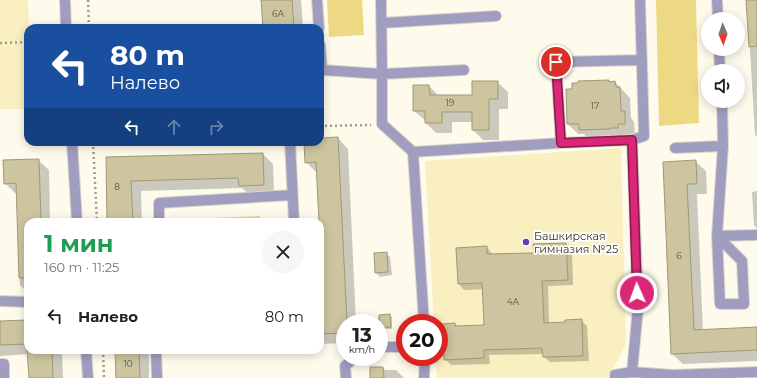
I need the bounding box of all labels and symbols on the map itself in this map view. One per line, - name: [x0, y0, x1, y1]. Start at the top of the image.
- house number: 6А: [272, 8, 284, 19]
- north arrow: [701, 12, 745, 56]
- pin: [539, 45, 573, 79]
- house number: 19: [446, 97, 455, 108]
- house number: 17: [591, 100, 599, 111]
- house number: 8: [114, 181, 120, 192]
- place label: Башкирская гимназия №25: [534, 229, 618, 256]
- marker: Башкирская гимназия №25: [521, 237, 531, 247]
- house number: 6: [676, 250, 682, 261]
- position arrow: [616, 272, 658, 314]
- house number: 4А: [507, 296, 520, 307]
- speed limit sign: 20: [396, 314, 448, 366]
- house number: 10: [123, 358, 133, 369]

